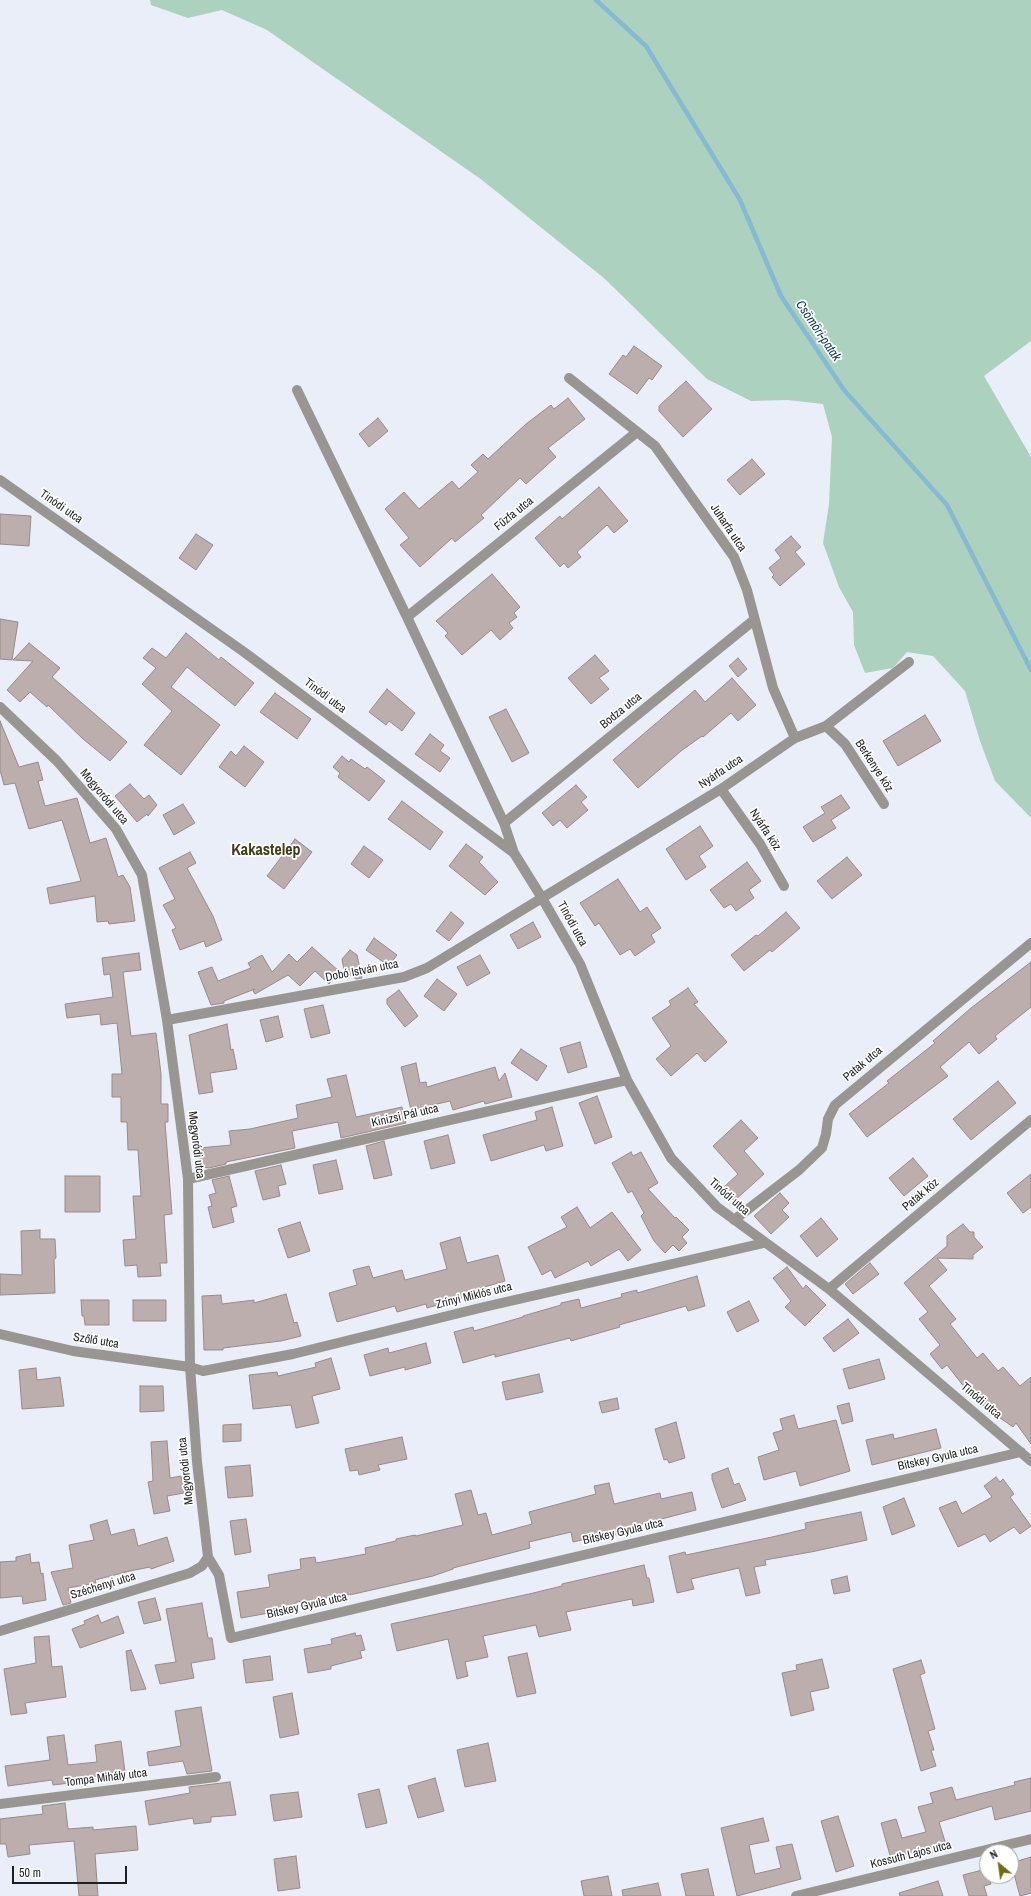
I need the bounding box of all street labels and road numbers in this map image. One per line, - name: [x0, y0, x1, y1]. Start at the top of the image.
- street label: Tinódi utca: [37, 487, 85, 527]
- street label: Fűzfa utca: [492, 494, 536, 534]
- street label: Juharfa utca: [707, 502, 749, 554]
- street label: Tinódi utca: [301, 675, 349, 717]
- street label: Bodza utca: [597, 690, 645, 732]
- street label: Berkenye köz: [852, 737, 896, 795]
- street label: Nyárfa utca: [696, 752, 746, 792]
- street label: Mogyoródi utca: [77, 766, 131, 828]
- street label: Nyárfa köz: [746, 806, 784, 854]
- street label: Tinódi utca: [554, 899, 590, 949]
- street label: Dobó István utca: [324, 957, 400, 985]
- street label: Patak utca: [841, 1044, 885, 1084]
- street label: Kinizsi Pál utca: [370, 1101, 440, 1131]
- street label: Mogyoródi utca: [185, 1110, 207, 1180]
- street label: Tinódi utca: [706, 1175, 752, 1219]
- street label: Patak köz: [900, 1176, 942, 1214]
- street label: Zrínyi Miklós utca: [435, 1280, 513, 1312]
- street label: Szőlő utca: [72, 1330, 120, 1352]
- street label: Tinódi utca: [958, 1380, 1004, 1422]
- street label: Mogyoródi utca: [175, 1437, 197, 1505]
- street label: Bitskey Gyula utca: [896, 1442, 980, 1474]
- street label: Bitskey Gyula utca: [581, 1516, 665, 1548]
- street label: Széchenyi utca: [69, 1569, 137, 1603]
- street label: Bitskey Gyula utca: [265, 1590, 349, 1622]
- street label: Tompa Mihály utca: [64, 1766, 148, 1790]
- street label: Kossuth Lajos utca: [869, 1838, 953, 1872]

